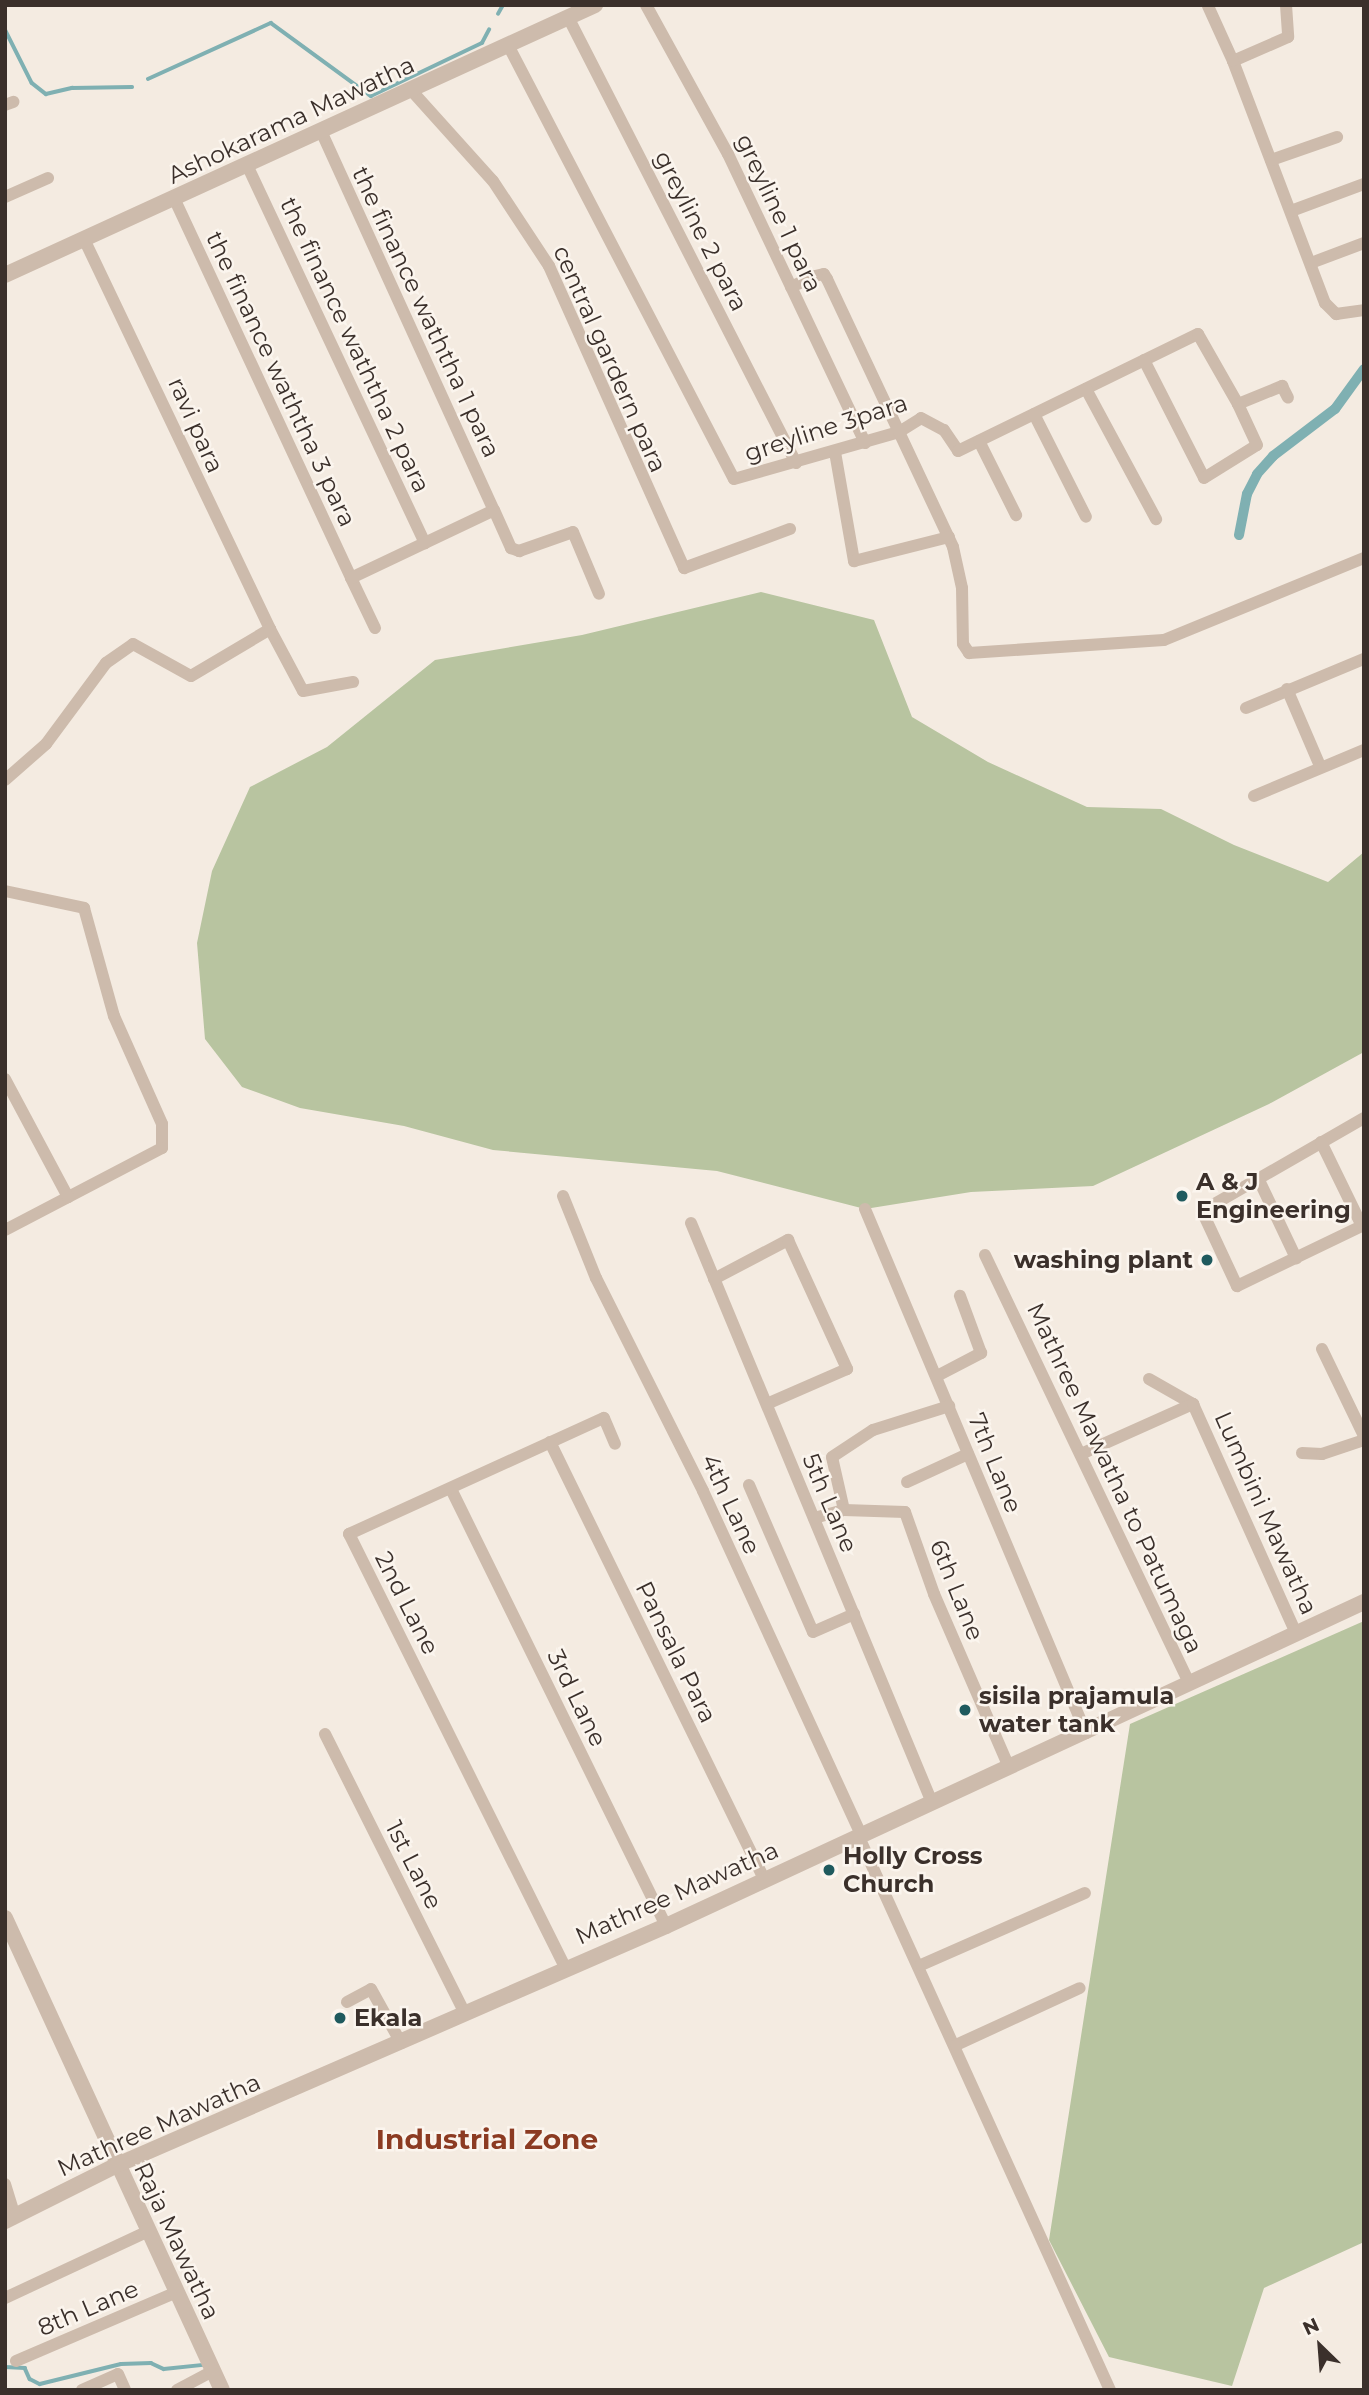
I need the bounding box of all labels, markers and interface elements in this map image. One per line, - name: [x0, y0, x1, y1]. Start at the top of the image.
- street label: Ashokarama Mawatha: [163, 50, 419, 190]
- street label: greyline 1 para: [730, 129, 828, 297]
- street label: greyline 2 para: [648, 146, 754, 316]
- street label: the finance waththa 1 para: [346, 162, 506, 462]
- street label: the finance waththa 2 para: [274, 193, 436, 497]
- street label: the finance waththa 3 para: [200, 227, 362, 531]
- street label: central gardern para: [547, 241, 673, 477]
- street label: ravi para: [162, 373, 230, 477]
- street label: greyline 3para: [741, 388, 911, 468]
- place label: A & J Engineering: [1196, 1168, 1351, 1224]
- marker: A & J Engineering: [1174, 1188, 1190, 1204]
- place label: washing plant: [1014, 1246, 1193, 1274]
- marker: washing plant: [1199, 1252, 1215, 1268]
- street label: Mathree Mawatha to Patumaga: [1021, 1298, 1209, 1658]
- street label: Lumbini Mawatha: [1208, 1407, 1324, 1619]
- street label: 7th Lane: [962, 1409, 1028, 1517]
- street label: 4th Lane: [695, 1449, 767, 1559]
- street label: 5th Lane: [796, 1449, 864, 1557]
- street label: 6th Lane: [924, 1536, 990, 1644]
- street label: 2nd Lane: [369, 1547, 445, 1659]
- street label: Pansala Para: [629, 1577, 723, 1727]
- street label: 3rd Lane: [541, 1645, 613, 1751]
- place label: sisila prajamula water tank: [979, 1682, 1174, 1738]
- marker: sisila prajamula water tank: [957, 1702, 973, 1718]
- street label: 1st Lane: [380, 1816, 448, 1914]
- street label: Mathree Mawatha: [571, 1835, 783, 1951]
- place label: Holly Cross Church: [843, 1842, 982, 1898]
- marker: Holly Cross Church: [821, 1862, 837, 1878]
- place label: Ekala: [354, 2004, 422, 2032]
- marker: Ekala: [332, 2010, 348, 2026]
- street label: Mathree Mawatha: [53, 2067, 265, 2183]
- district label: Industrial Zone: [376, 2122, 598, 2156]
- street label: Raja Mawatha: [128, 2158, 226, 2324]
- street label: 8th Lane: [33, 2274, 143, 2342]
- north arrow: [1285, 2311, 1355, 2381]
- text: N: [1299, 2313, 1323, 2340]

